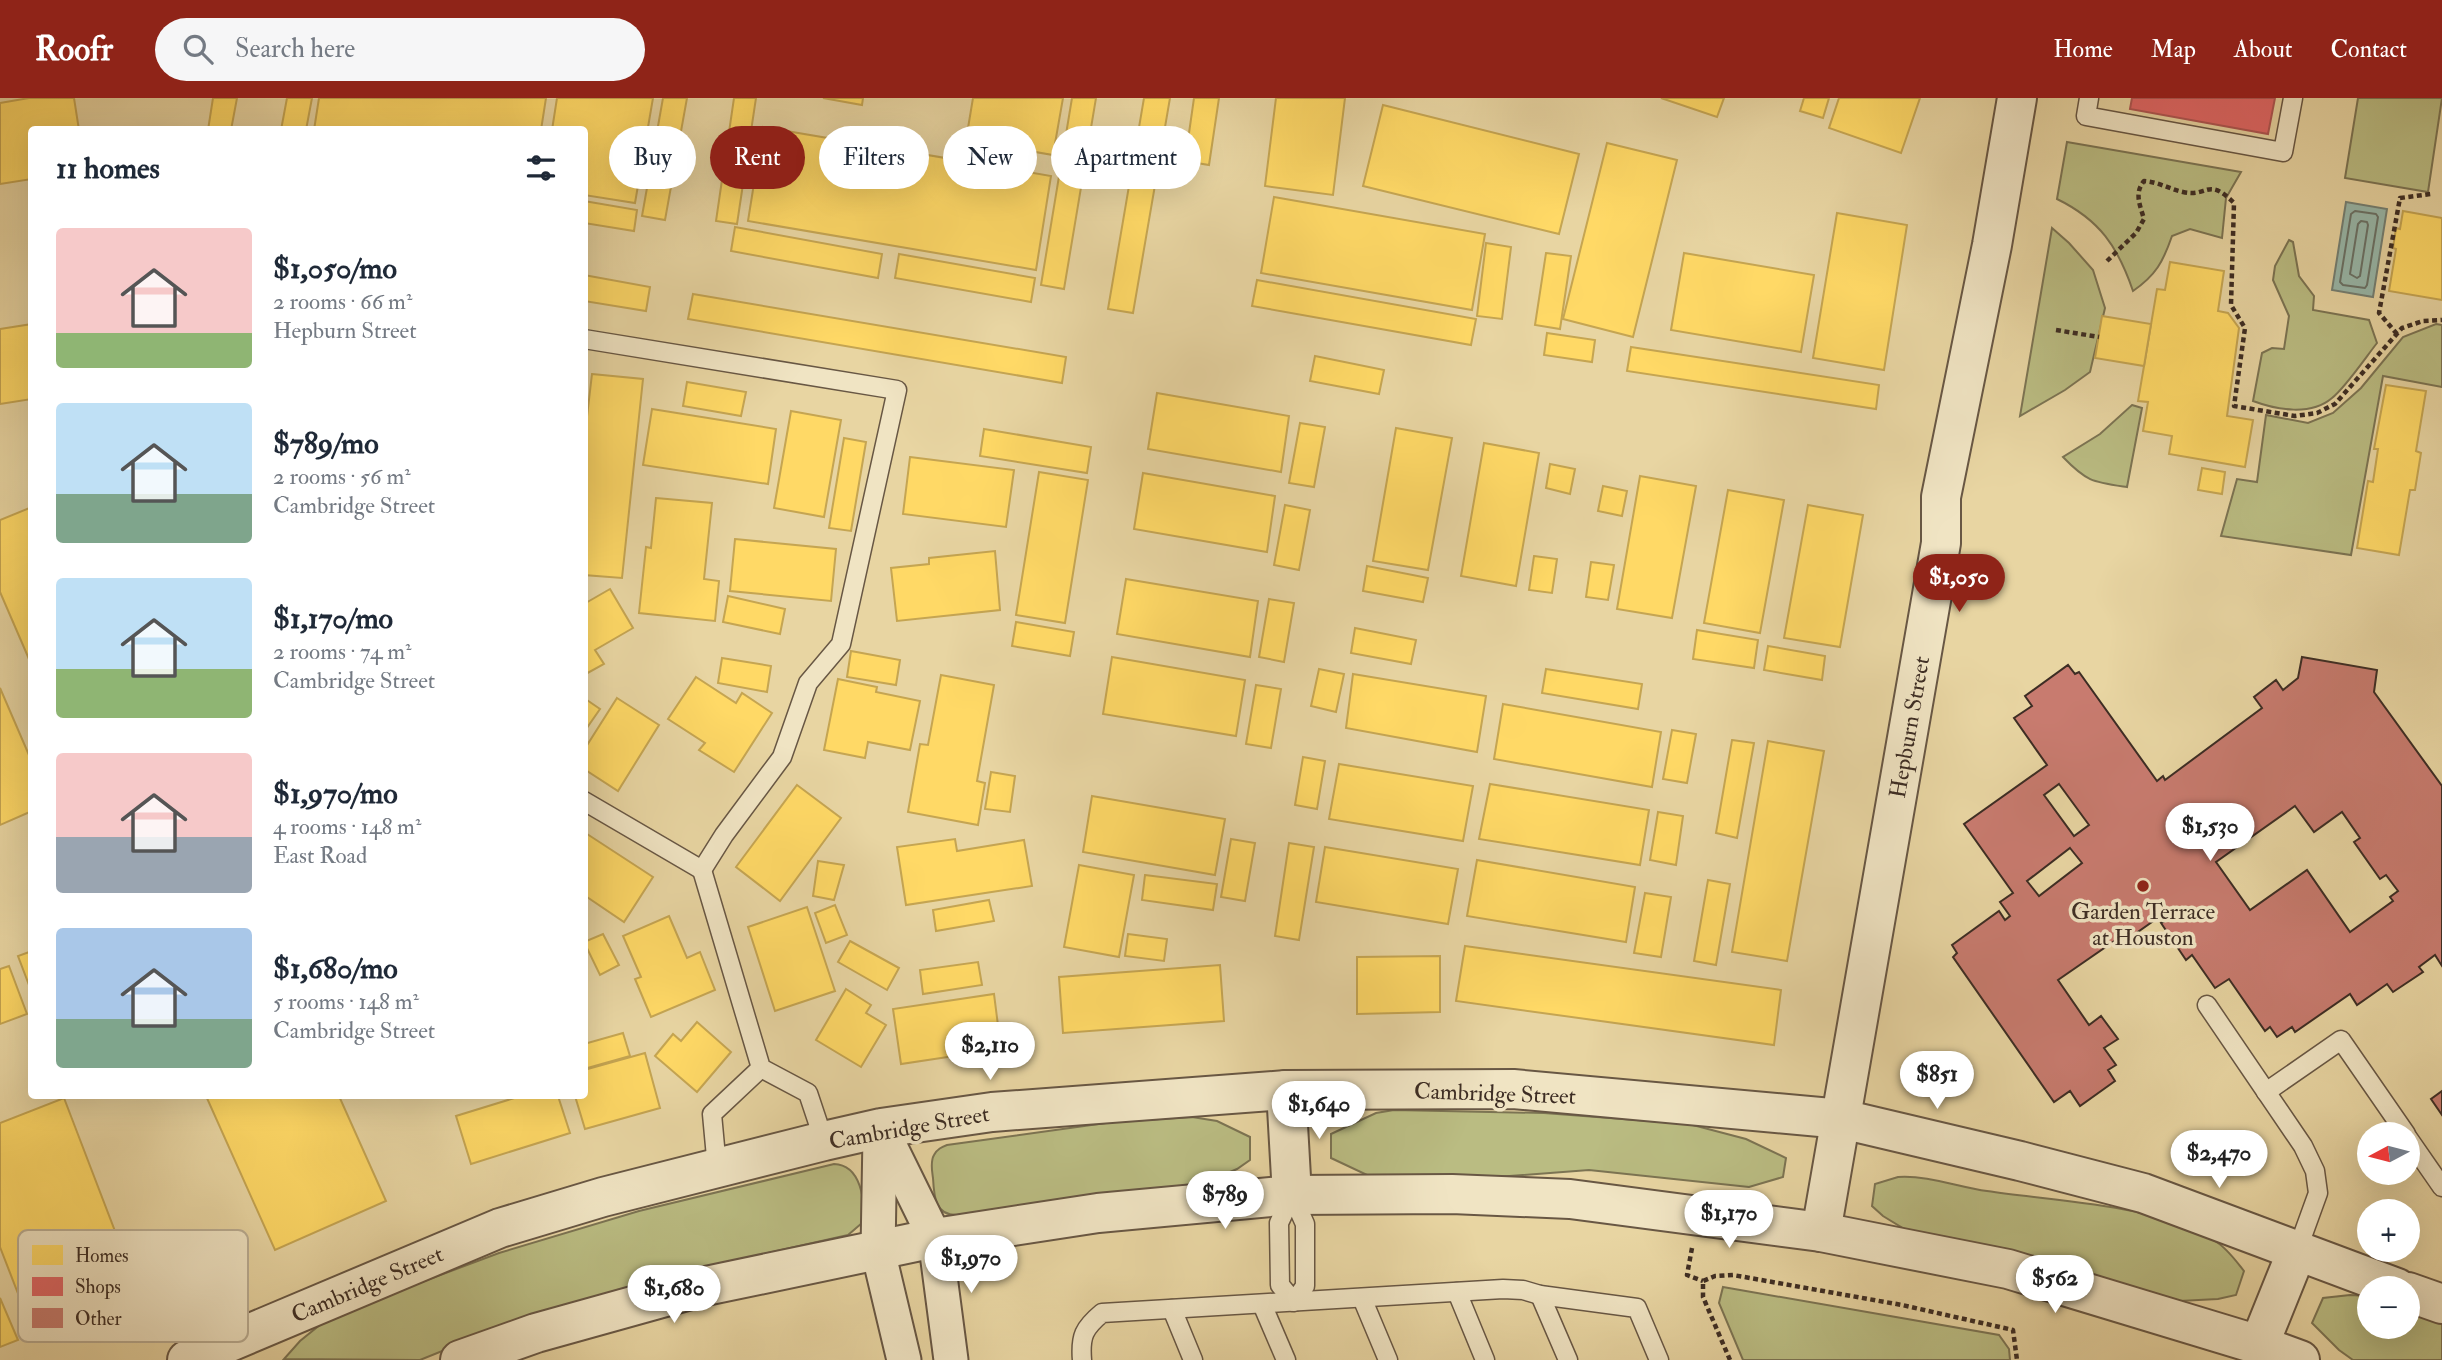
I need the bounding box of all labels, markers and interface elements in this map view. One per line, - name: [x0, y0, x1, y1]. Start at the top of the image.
- search box: [155, 18, 645, 81]
- text: Roofr: [35, 29, 113, 70]
- icon: search: [179, 30, 217, 68]
- text: Search here: [235, 33, 355, 65]
- text: Home: [2053, 34, 2113, 65]
- text: Map: [2151, 34, 2196, 65]
- text: About: [2234, 34, 2293, 65]
- text: Contact: [2331, 34, 2407, 65]
- chip: Buy: [609, 126, 696, 189]
- chip: Rent: [710, 126, 805, 189]
- chip: Filters: [819, 126, 929, 189]
- chip: New: [943, 126, 1037, 189]
- chip: Apartment: [1051, 126, 1201, 189]
- icon: filters: [522, 149, 560, 187]
- text: 11 homes: [56, 150, 160, 187]
- text: $1,050/mo: [273, 250, 397, 287]
- icon: home: [112, 256, 196, 340]
- text: 2 rooms · 66 m²: [273, 287, 412, 316]
- text: Hepburn Street: [273, 316, 417, 345]
- text: $789/mo: [273, 425, 379, 462]
- icon: home: [112, 431, 196, 515]
- text: 2 rooms · 56 m²: [273, 462, 411, 491]
- text: Cambridge Street: [273, 491, 435, 520]
- pin: $1,050: [1902, 554, 2016, 614]
- text: $1,050: [1929, 562, 1989, 591]
- text: $1,170/mo: [273, 600, 393, 637]
- icon: home: [112, 606, 196, 690]
- text: 2 rooms · 74 m²: [273, 637, 412, 666]
- street label: Hepburn Street: [1883, 654, 1937, 801]
- text: Cambridge Street: [273, 666, 435, 695]
- text: $1,970/mo: [273, 775, 398, 812]
- icon: home: [112, 781, 196, 865]
- pin: $1,530: [2153, 804, 2267, 863]
- text: $1,530: [2181, 811, 2239, 840]
- text: 4 rooms · 148 m²: [273, 812, 421, 841]
- text: East Road: [273, 841, 367, 870]
- marker: Garden Terrace at Houston: [2135, 878, 2151, 894]
- place label: Garden Terrace at Houston: [2071, 897, 2215, 952]
- text: $1,680/mo: [273, 950, 398, 987]
- icon: home: [112, 956, 196, 1040]
- text: 5 rooms · 148 m²: [273, 987, 419, 1016]
- text: Cambridge Street: [273, 1016, 435, 1045]
- pin: $2,110: [933, 1023, 1047, 1082]
- text: $2,110: [961, 1030, 1019, 1059]
- pin: $851: [1896, 1052, 1978, 1111]
- text: $851: [1916, 1059, 1958, 1088]
- street label: Cambridge Street: [1413, 1076, 1577, 1111]
- pin: $1,640: [1262, 1082, 1376, 1141]
- text: $1,640: [1288, 1089, 1350, 1118]
- street label: Cambridge Street: [827, 1099, 991, 1156]
- north arrow: [2357, 1122, 2420, 1185]
- map controls: [2357, 1122, 2420, 1339]
- pin: $2,470: [2162, 1130, 2276, 1190]
- text: $2,470: [2187, 1138, 2251, 1167]
- pin: $789: [1184, 1172, 1266, 1231]
- text: $789: [1202, 1179, 1248, 1208]
- pin: $1,170: [1672, 1190, 1786, 1250]
- text: $1,170: [1700, 1198, 1758, 1227]
- button: +: [2357, 1199, 2420, 1262]
- legend: [18, 1230, 248, 1342]
- pin: $1,970: [914, 1236, 1028, 1295]
- street label: Cambridge Street: [287, 1239, 448, 1330]
- text: $1,970: [941, 1243, 1001, 1272]
- text: Homes: [75, 1244, 129, 1268]
- pin: $562: [2014, 1256, 2096, 1315]
- text: $562: [2032, 1263, 2078, 1292]
- pin: $1,680: [617, 1266, 731, 1325]
- text: $1,680: [644, 1273, 704, 1302]
- text: Shops: [75, 1275, 121, 1300]
- button: −: [2357, 1276, 2420, 1339]
- text: Other: [75, 1307, 122, 1331]

